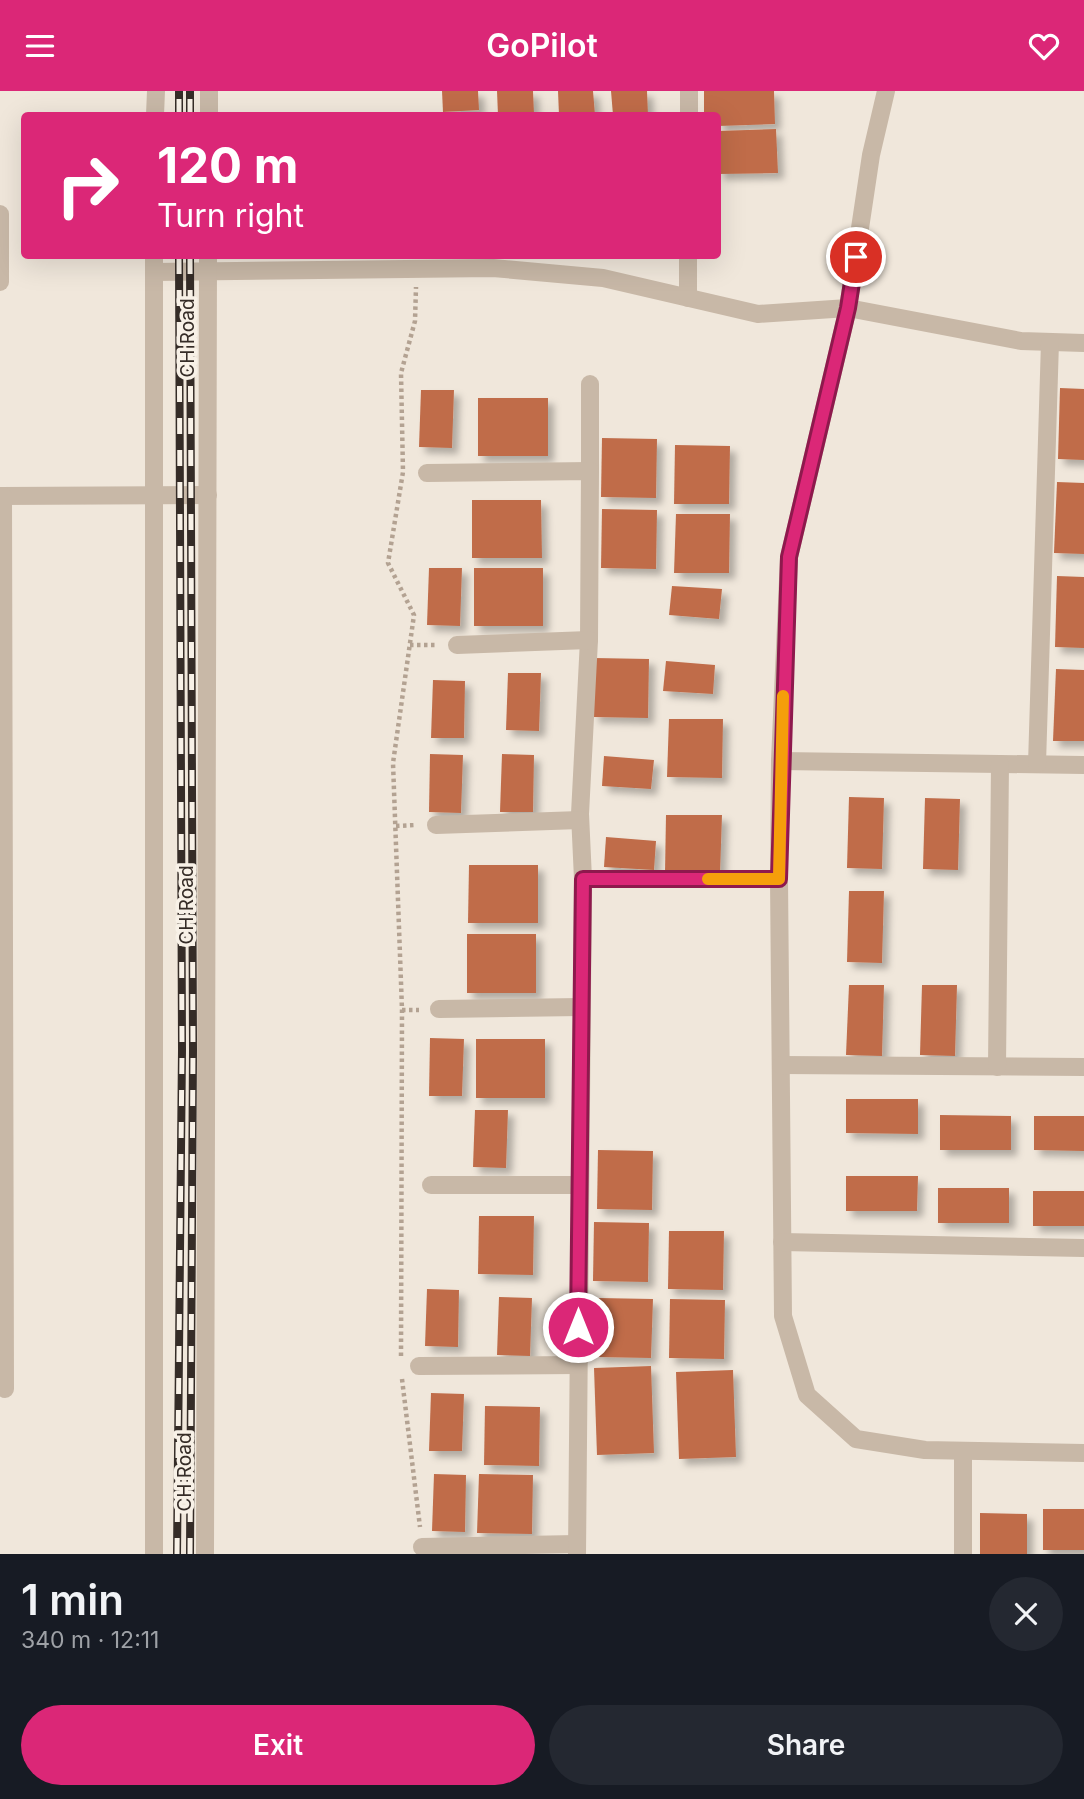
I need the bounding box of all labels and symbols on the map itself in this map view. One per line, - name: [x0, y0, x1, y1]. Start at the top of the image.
- pin: [826, 227, 886, 287]
- street label: CH Road: [176, 298, 199, 378]
- street label: CH Road: [175, 865, 198, 945]
- position arrow: [541, 1290, 615, 1364]
- street label: CH Road: [173, 1432, 196, 1512]

